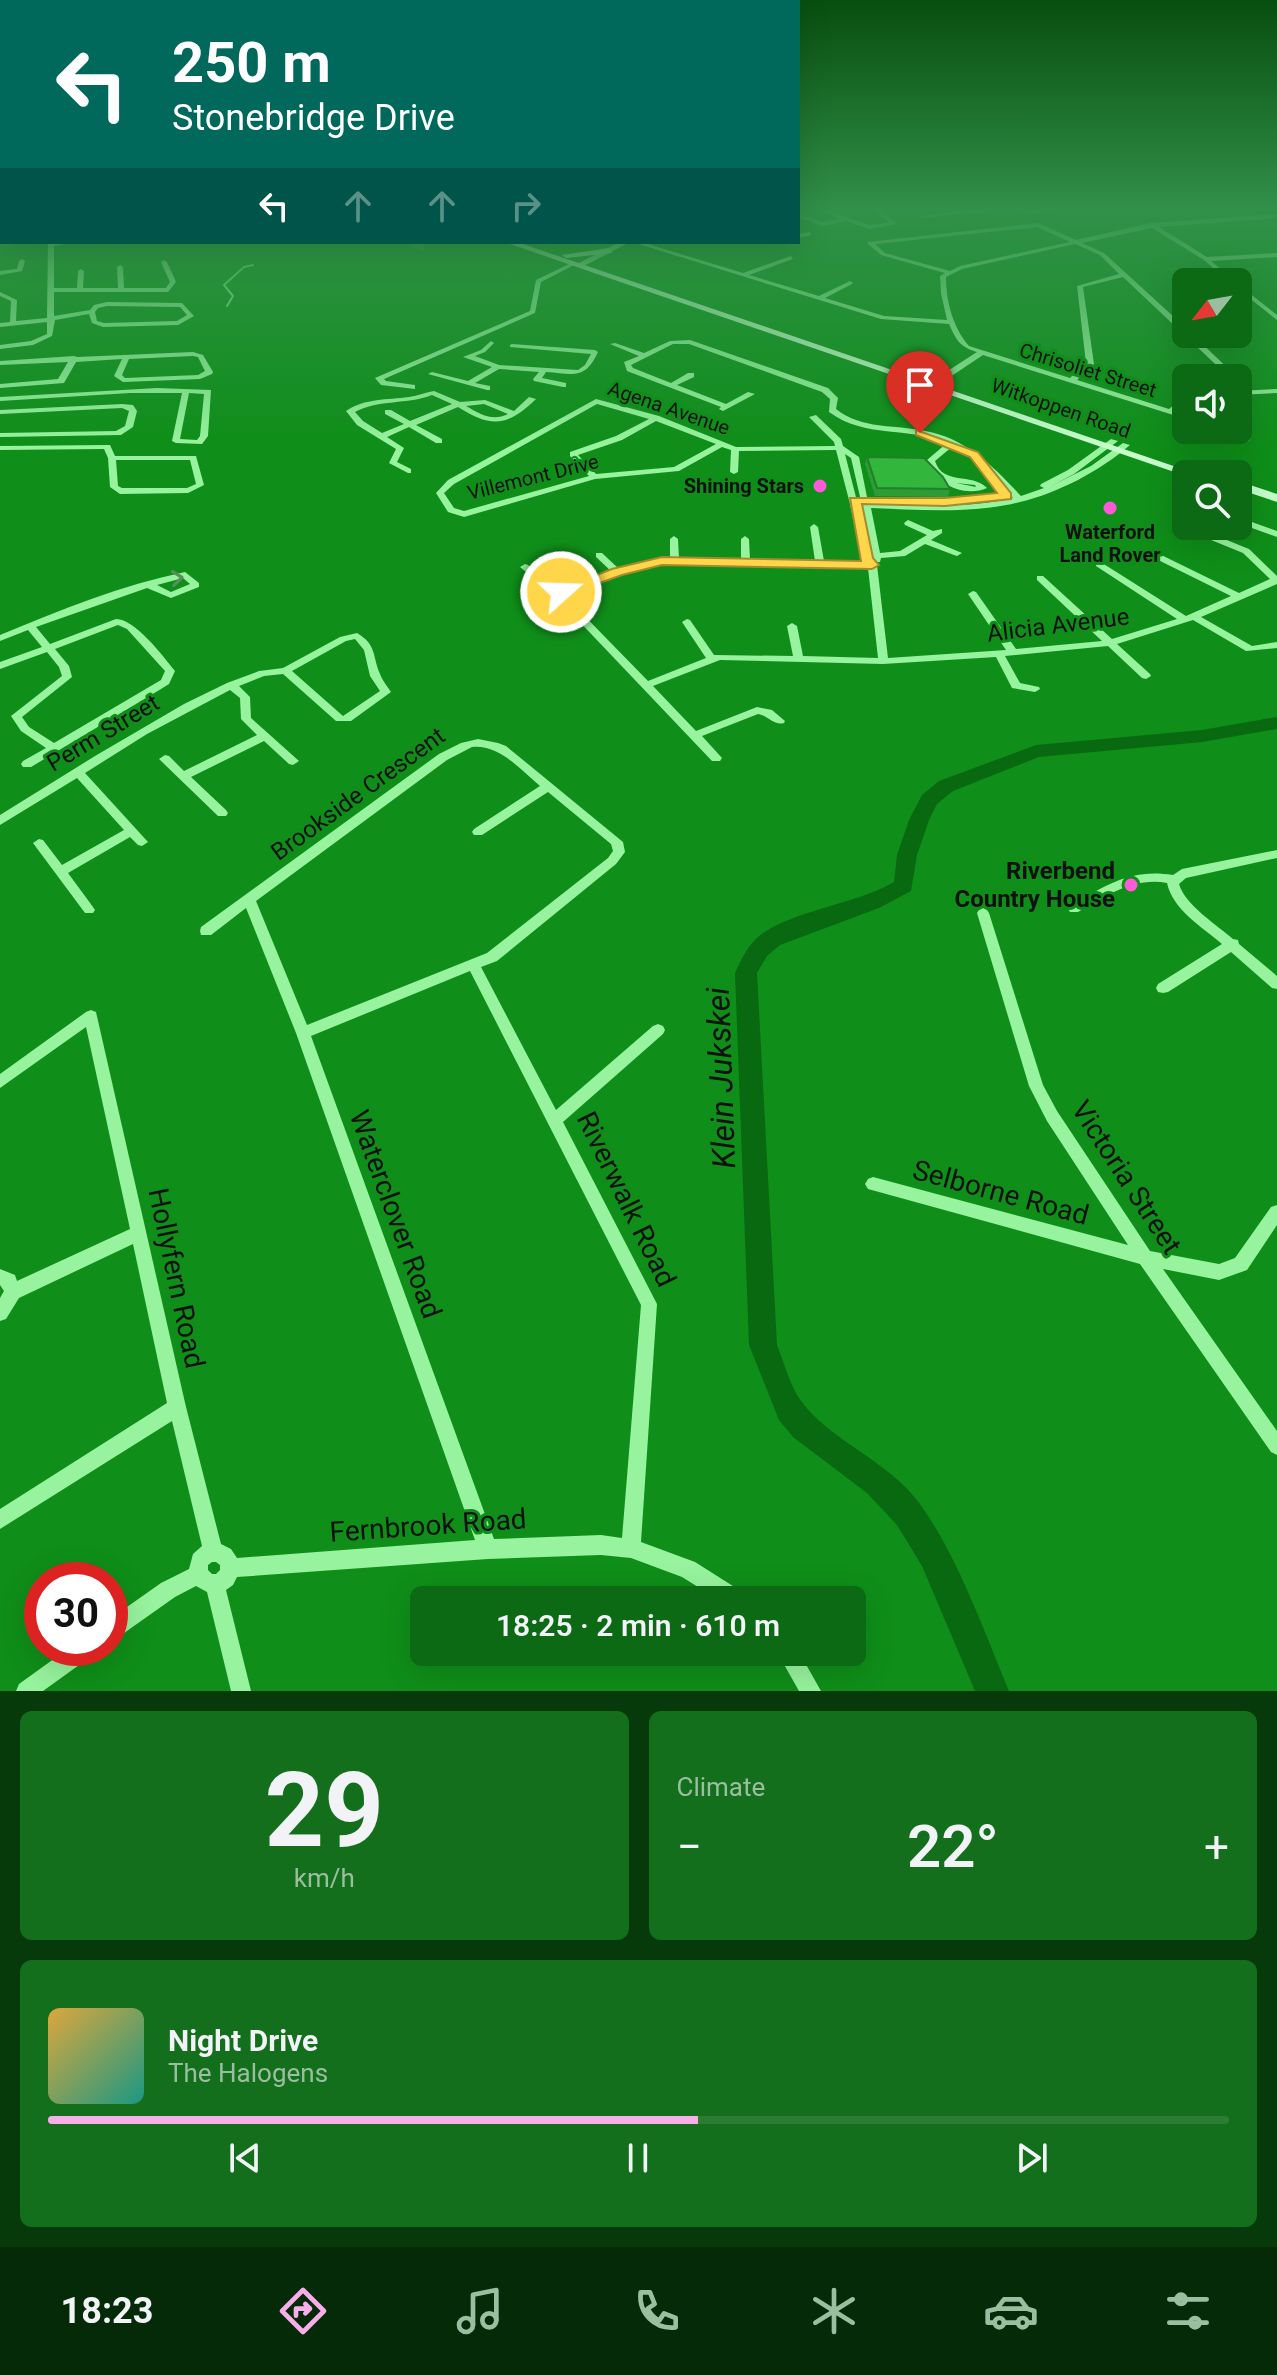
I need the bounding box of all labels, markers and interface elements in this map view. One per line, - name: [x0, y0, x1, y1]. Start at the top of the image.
- text: 250 m: [172, 30, 331, 96]
- icon: left: [40, 32, 144, 136]
- text: Stonebridge Drive: [172, 97, 455, 139]
- icon: left: [252, 184, 296, 228]
- icon: ahead: [336, 184, 380, 228]
- icon: ahead: [420, 184, 464, 228]
- icon: right: [504, 184, 548, 228]
- north arrow: [1172, 268, 1252, 348]
- map controls: [1172, 268, 1252, 540]
- street label: Chrisoliet Street: [1017, 338, 1159, 402]
- pin: [886, 351, 954, 433]
- icon: arrive: [898, 363, 942, 407]
- button: sound: [1172, 364, 1252, 444]
- street label: Witkoppen Road: [988, 373, 1134, 443]
- street label: Agena Avenue: [605, 376, 733, 440]
- street label: Villemont Drive: [465, 449, 601, 505]
- button: search: [1172, 460, 1252, 540]
- place label: Shining Stars: [684, 474, 804, 498]
- marker: Shining Stars: [811, 477, 829, 495]
- marker: Waterford Land Rover: [1101, 499, 1119, 517]
- place label: Waterford Land Rover: [1059, 520, 1161, 567]
- position arrow: [519, 550, 603, 634]
- one-way arrow: [170, 570, 183, 587]
- street label: Alicia Avenue: [985, 602, 1131, 648]
- street label: Perm Street: [42, 688, 164, 777]
- street label: Brookside Crescent: [266, 721, 450, 866]
- place label: Riverbend Country House: [954, 857, 1115, 913]
- marker: Riverbend Country House: [1122, 876, 1140, 894]
- water label: Klein Jukskei: [699, 986, 743, 1169]
- street label: Victoria Street: [1065, 1094, 1188, 1260]
- street label: Waterclover Road: [343, 1106, 448, 1323]
- street label: Riverwalk Road: [570, 1106, 683, 1292]
- street label: Selborne Road: [909, 1153, 1093, 1232]
- street label: Hollyfern Road: [141, 1185, 212, 1371]
- street label: Fernbrook Road: [328, 1502, 528, 1549]
- speed limit sign: 30: [24, 1562, 128, 1666]
- text: 18:25 · 2 min · 610 m: [496, 1608, 780, 1643]
- text: 29: [265, 1750, 384, 1871]
- text: Climate: [677, 1772, 765, 1802]
- text: 22°: [907, 1811, 999, 1882]
- text: −: [677, 1821, 702, 1873]
- text: +: [1204, 1821, 1229, 1873]
- text: km/h: [294, 1863, 355, 1893]
- text: Night Drive: [168, 2023, 318, 2058]
- text: The Halogens: [168, 2058, 328, 2088]
- icon: previous: [223, 2136, 267, 2180]
- icon: pause: [616, 2136, 660, 2180]
- icon: next: [1010, 2136, 1054, 2180]
- icon: directions: [275, 2283, 331, 2339]
- icon: music: [452, 2283, 508, 2339]
- icon: phone: [629, 2283, 685, 2339]
- icon: climate: [806, 2283, 862, 2339]
- icon: car: [983, 2283, 1039, 2339]
- icon: filters: [1160, 2283, 1216, 2339]
- text: 18:23: [61, 2290, 153, 2332]

